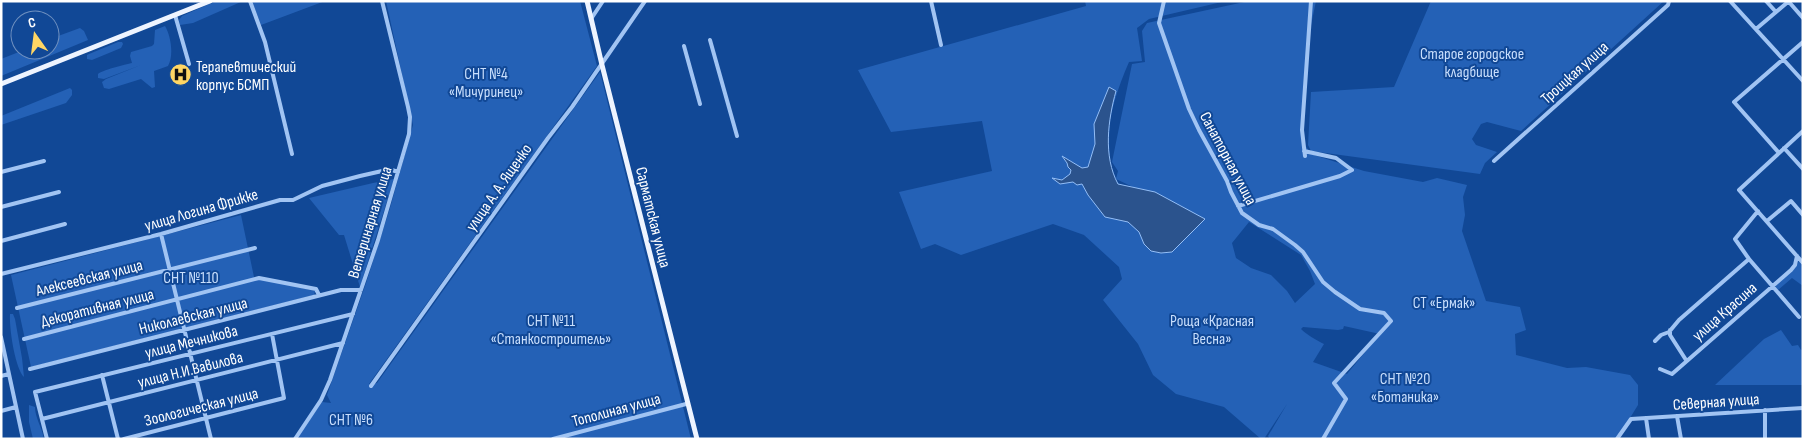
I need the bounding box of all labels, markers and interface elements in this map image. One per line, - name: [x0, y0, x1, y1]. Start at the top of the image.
- north arrow: [10, 10, 60, 60]
- text: С: [26, 14, 38, 32]
- street label: Троицкая улица: [1537, 38, 1613, 108]
- park label: Старое городское кладбище: [1420, 45, 1524, 82]
- place label: Терапевтический корпус БСМП: [196, 58, 296, 95]
- hospital icon: Терапевтический корпус БСМП: [168, 63, 192, 87]
- park label: СНТ №4 «Мичуринец»: [449, 65, 523, 102]
- street label: Санаторная улица: [1195, 109, 1260, 209]
- street label: улица А. А. Ященко: [462, 141, 536, 235]
- street label: Ветеринарная улица: [344, 164, 396, 281]
- street label: Сарматская улица: [631, 165, 674, 270]
- street label: улица Логина Фрикке: [142, 185, 260, 236]
- street label: Алексеевская улица: [33, 256, 145, 301]
- park label: СНТ №110: [163, 269, 219, 288]
- street label: улица Красина: [1689, 279, 1761, 345]
- street label: Декоративная улица: [39, 285, 156, 332]
- street label: Николаевская улица: [137, 294, 250, 339]
- park label: СТ «Ермак»: [1413, 294, 1475, 313]
- park label: СНТ №11 «Станкостроитель»: [491, 312, 611, 349]
- park label: Роща «Красная Весна»: [1170, 312, 1254, 349]
- street label: улица Мечникова: [143, 322, 240, 363]
- street label: улица Н.И.Вавилова: [136, 348, 245, 393]
- park label: СНТ №20 «Ботаника»: [1371, 370, 1439, 407]
- street label: Зоологическая улица: [142, 384, 260, 431]
- street label: Тополиная улица: [570, 390, 663, 431]
- street label: Северная улица: [1672, 390, 1760, 415]
- park label: СНТ №6: [329, 411, 373, 430]

